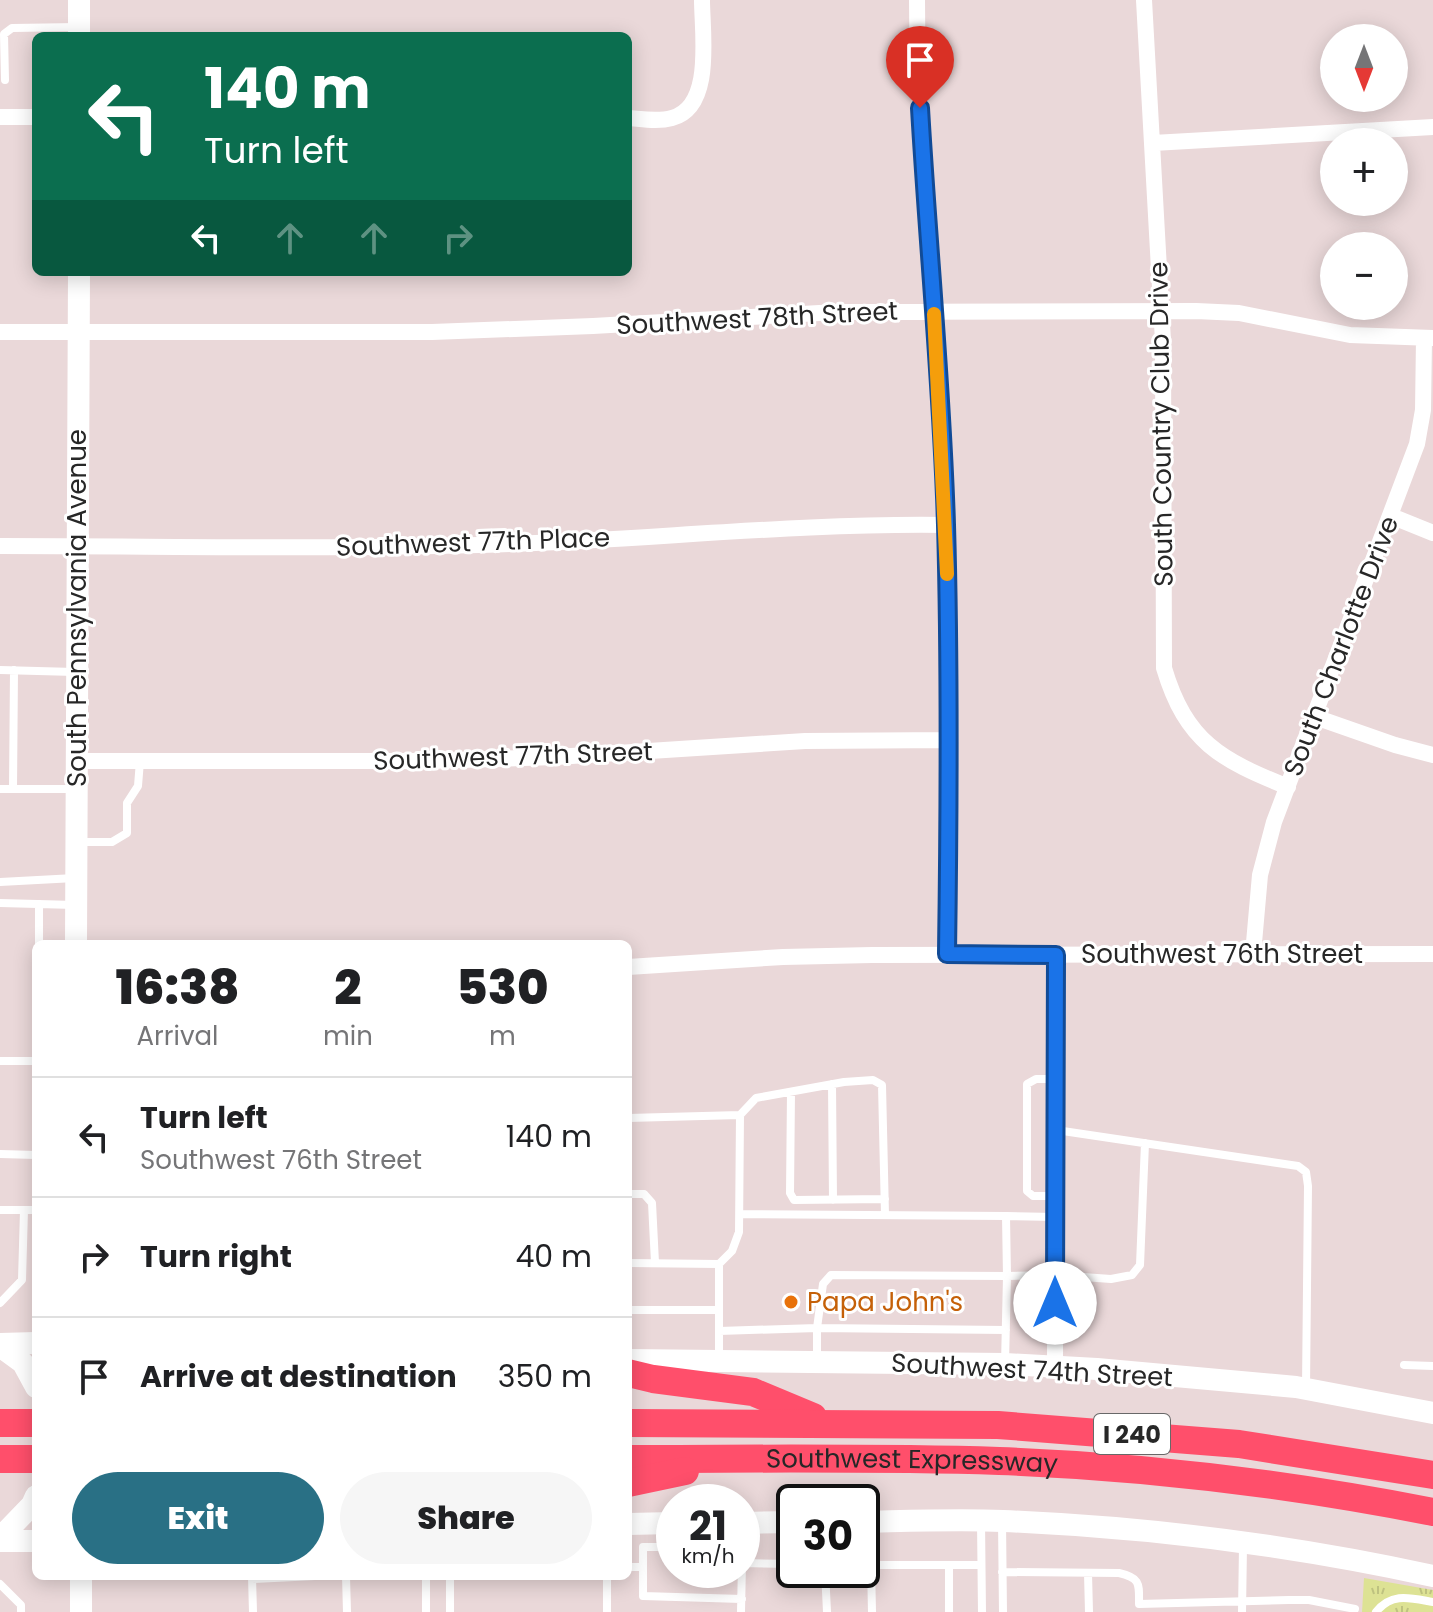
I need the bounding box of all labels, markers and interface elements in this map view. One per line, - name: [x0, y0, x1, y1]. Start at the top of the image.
- north arrow: [1320, 24, 1408, 112]
- map controls: [1320, 24, 1408, 320]
- pin: [886, 26, 954, 108]
- icon: arrive: [898, 38, 942, 82]
- text: 140 m: [204, 49, 371, 128]
- icon: left: [72, 64, 176, 168]
- text: Turn left: [204, 125, 349, 176]
- button: +: [1320, 128, 1408, 216]
- icon: left: [184, 216, 228, 260]
- icon: ahead: [268, 216, 312, 260]
- icon: ahead: [352, 216, 396, 260]
- icon: right: [436, 216, 480, 260]
- button: −: [1320, 232, 1408, 320]
- street label: South Country Club Drive: [1140, 261, 1182, 587]
- street label: Southwest 78th Street: [615, 293, 899, 343]
- street label: South Pennsylvania Avenue: [59, 429, 95, 787]
- street label: South Charlotte Drive: [1275, 511, 1407, 781]
- street label: Southwest 77th Place: [335, 519, 611, 565]
- street label: Southwest 77th Street: [373, 733, 653, 779]
- street label: Southwest 76th Street: [1081, 936, 1363, 972]
- text: 16:38: [115, 954, 240, 1021]
- text: 2: [334, 954, 362, 1021]
- text: 530: [456, 954, 549, 1021]
- text: Arrival: [137, 1018, 218, 1054]
- text: min: [323, 1018, 373, 1054]
- text: m: [489, 1018, 516, 1054]
- text: Turn left: [140, 1096, 268, 1139]
- icon: left: [72, 1115, 116, 1159]
- text: 140 m: [506, 1115, 592, 1158]
- text: Southwest 76th Street: [140, 1142, 422, 1178]
- icon: right: [72, 1235, 116, 1279]
- text: Turn right: [140, 1235, 292, 1278]
- text: 40 m: [515, 1235, 592, 1278]
- position arrow: [1013, 1261, 1097, 1345]
- place label: Papa John's: [807, 1284, 963, 1320]
- marker: Papa John's: [782, 1293, 800, 1311]
- street label: Southwest 74th Street: [890, 1345, 1174, 1395]
- icon: arrive: [72, 1355, 116, 1399]
- text: Arrive at destination: [140, 1355, 457, 1398]
- text: 350 m: [498, 1355, 592, 1398]
- road number: I 240: [1094, 1414, 1170, 1454]
- street label: Southwest Expressway: [766, 1440, 1059, 1482]
- button: Exit: [72, 1472, 324, 1564]
- button: Share: [340, 1472, 592, 1564]
- speed limit sign: 30: [776, 1484, 880, 1588]
- text: 21: [689, 1498, 727, 1554]
- text: km/h: [681, 1542, 735, 1570]

